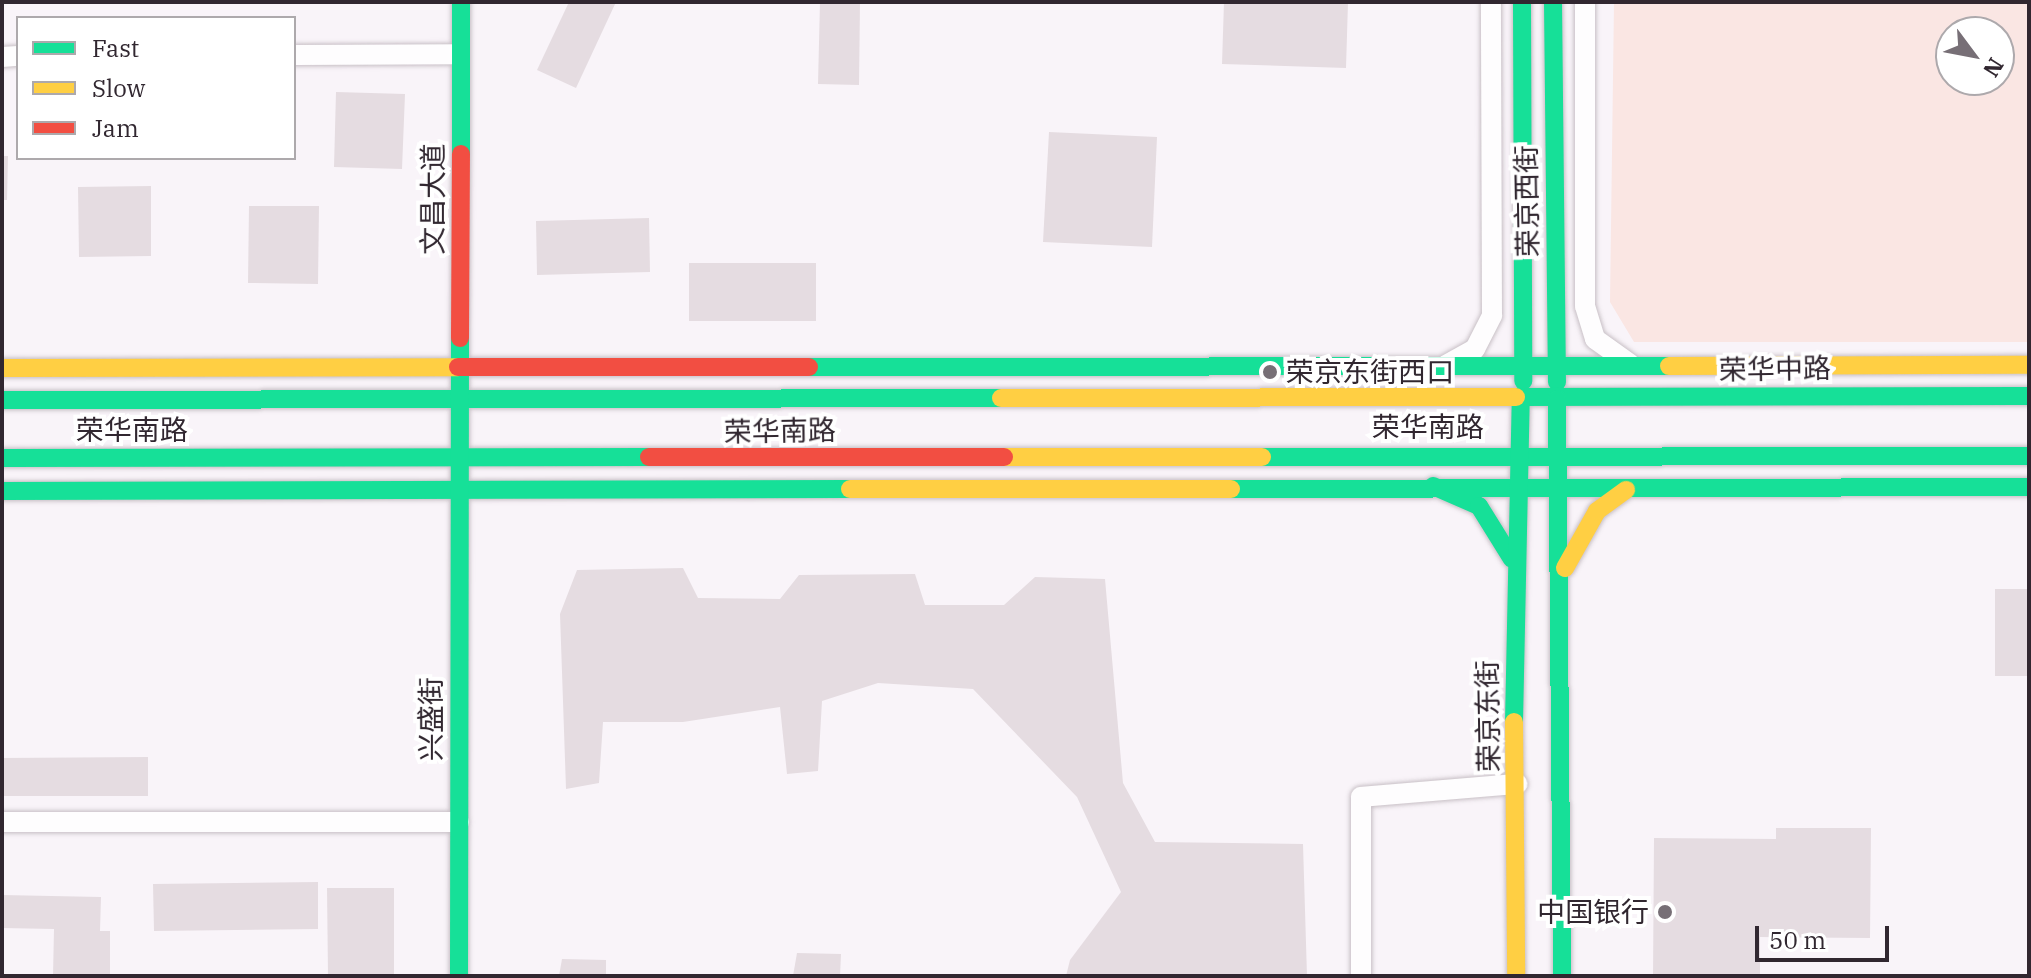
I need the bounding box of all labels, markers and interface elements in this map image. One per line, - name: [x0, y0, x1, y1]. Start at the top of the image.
- legend: [16, 16, 296, 160]
- north arrow: [1935, 16, 2015, 96]
- text: Fast: [92, 32, 139, 64]
- text: N: [1977, 53, 2011, 83]
- text: Slow: [92, 72, 145, 104]
- text: Jam: [92, 112, 139, 144]
- street label: 文昌大道: [416, 143, 450, 255]
- street label: 荣京西街: [1509, 145, 1545, 257]
- street label: 荣华中路: [1719, 351, 1831, 387]
- place label: 荣京东街西口: [1286, 355, 1454, 389]
- marker: 荣京东街西口: [1261, 363, 1279, 381]
- street label: 荣华南路: [1372, 410, 1484, 444]
- street label: 荣华南路: [76, 413, 188, 447]
- street label: 荣华南路: [724, 413, 836, 449]
- street label: 荣京东街: [1470, 660, 1506, 772]
- street label: 兴盛街: [414, 677, 448, 761]
- place label: 中国银行: [1537, 895, 1649, 929]
- marker: 中国银行: [1656, 903, 1674, 921]
- scale bar: [1759, 910, 1893, 960]
- text: 50 m: [1769, 924, 1826, 956]

